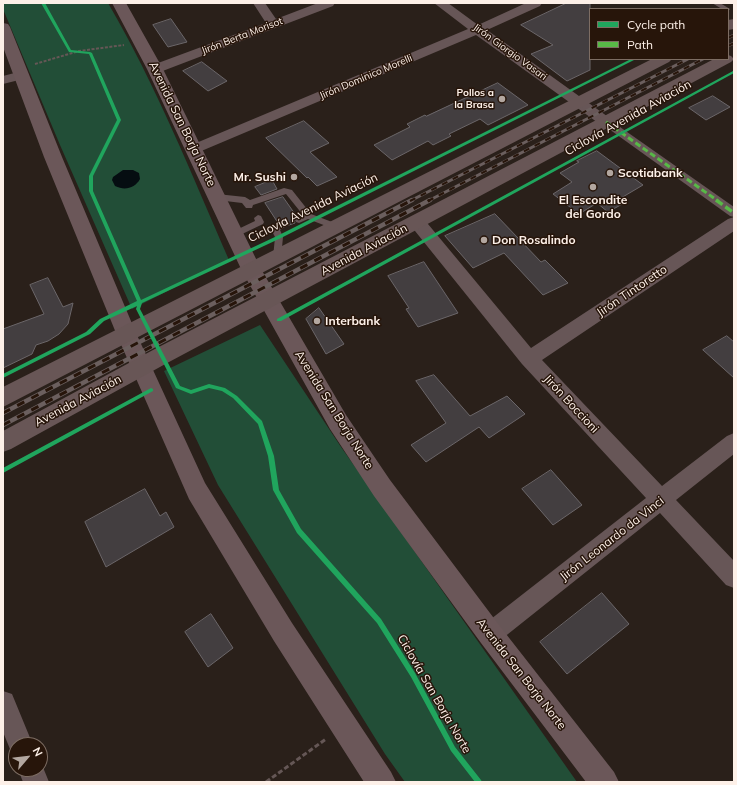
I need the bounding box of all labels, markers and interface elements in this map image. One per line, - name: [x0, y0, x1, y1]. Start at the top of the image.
- legend: [589, 8, 729, 60]
- street label: Jirón Berta Morisot: [200, 15, 284, 57]
- text: Cycle path: [627, 17, 685, 32]
- street label: Jirón Giorgio Vasari: [471, 21, 549, 83]
- text: Path: [627, 37, 653, 52]
- street label: Jirón Dominico Morelli: [318, 52, 414, 102]
- street label: Avenida San Borja Norte: [145, 59, 219, 189]
- street label: Ciclovía Avenida Aviación: [562, 77, 694, 159]
- place label: Pollos a la Brasa: [454, 87, 494, 110]
- marker: Pollos a la Brasa: [497, 94, 507, 104]
- place label: Scotiabank: [618, 166, 683, 180]
- marker: Scotiabank: [605, 168, 615, 178]
- place label: Mr. Sushi: [234, 170, 286, 184]
- street label: Ciclovía Avenida Aviación: [246, 170, 380, 246]
- marker: Mr. Sushi: [289, 172, 299, 182]
- marker: El Escondite del Gordo: [588, 182, 598, 192]
- place label: El Escondite del Gordo: [559, 193, 627, 221]
- street label: Avenida Aviación: [318, 221, 410, 279]
- place label: Don Rosalindo: [492, 233, 576, 247]
- marker: Don Rosalindo: [479, 235, 489, 245]
- street label: Jirón Tintoretto: [594, 262, 670, 320]
- place label: Interbank: [325, 314, 380, 328]
- marker: Interbank: [312, 316, 322, 326]
- street label: Avenida San Borja Norte: [292, 348, 376, 472]
- street label: Avenida Aviación: [32, 372, 124, 430]
- street label: Jirón Boccioni: [540, 372, 602, 436]
- street label: Jirón Leonardo da Vinci: [557, 494, 667, 584]
- street label: Avenida San Borja Norte: [473, 615, 569, 733]
- street label: Ciclovía San Borja Norte: [394, 632, 474, 756]
- north arrow: [8, 737, 48, 777]
- text: N: [30, 745, 46, 759]

